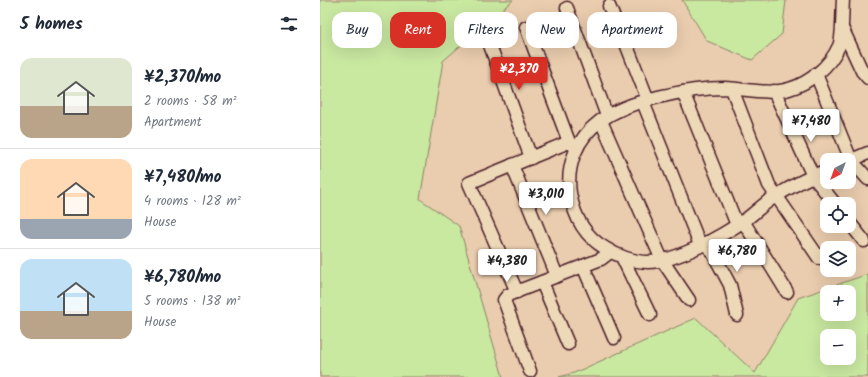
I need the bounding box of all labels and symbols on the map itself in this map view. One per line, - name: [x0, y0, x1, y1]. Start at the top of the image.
- pin: ¥2,370: [486, 57, 552, 91]
- pin: ¥7,480: [778, 109, 844, 143]
- north arrow: [820, 153, 856, 189]
- pin: ¥3,010: [513, 182, 579, 216]
- pin: ¥6,780: [704, 239, 770, 273]
- pin: ¥4,380: [474, 249, 540, 283]

